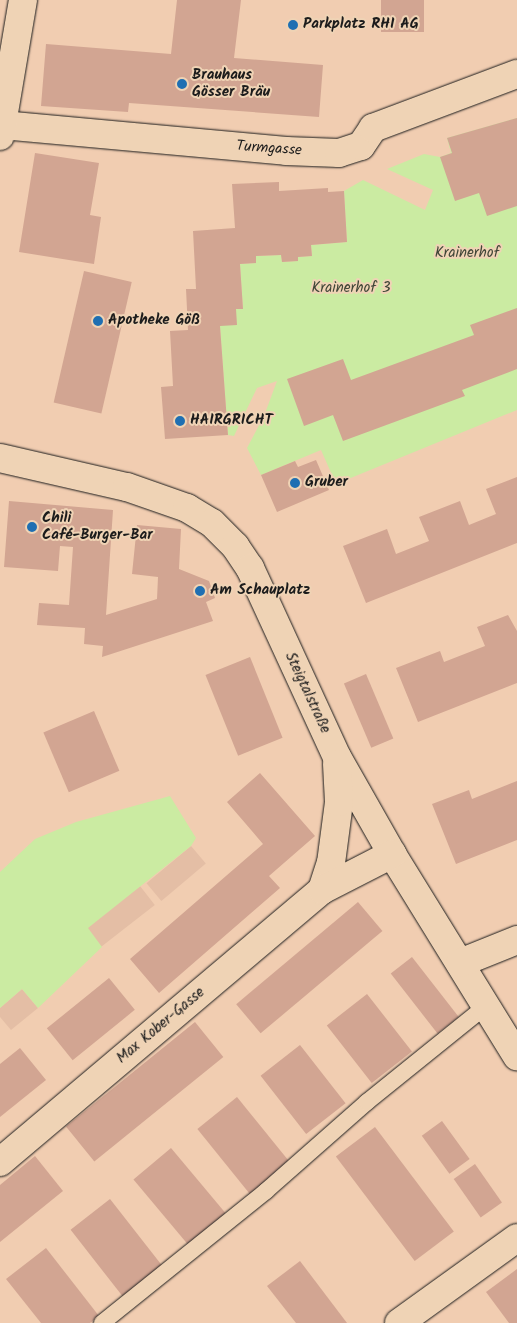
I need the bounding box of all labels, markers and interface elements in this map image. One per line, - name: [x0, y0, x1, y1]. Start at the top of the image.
- place label: Parkplatz RHI AG: [303, 16, 419, 34]
- marker: Parkplatz RHI AG: [287, 19, 299, 31]
- place label: Brauhaus Gösser Bräu: [192, 66, 270, 101]
- marker: Brauhaus Gösser Bräu: [176, 78, 188, 90]
- street label: Turmgasse: [236, 138, 302, 160]
- park label: Krainerhof: [435, 245, 499, 263]
- park label: Krainerhof 3: [311, 280, 391, 298]
- place label: Apotheke Göß: [108, 312, 200, 330]
- marker: Apotheke Göß: [92, 315, 104, 327]
- place label: HAIRGRICHT: [190, 412, 273, 430]
- marker: HAIRGRICHT: [174, 415, 186, 427]
- place label: Gruber: [305, 474, 348, 492]
- marker: Gruber: [289, 477, 301, 489]
- place label: Chili Café-Burger-Bar: [42, 509, 153, 544]
- marker: Chili Café-Burger-Bar: [26, 521, 38, 533]
- place label: Am Schauplatz: [210, 582, 310, 600]
- marker: Am Schauplatz: [194, 585, 206, 597]
- street label: Steigtalstraße: [280, 650, 334, 736]
- street label: Max Kober-Gasse: [113, 984, 209, 1068]

